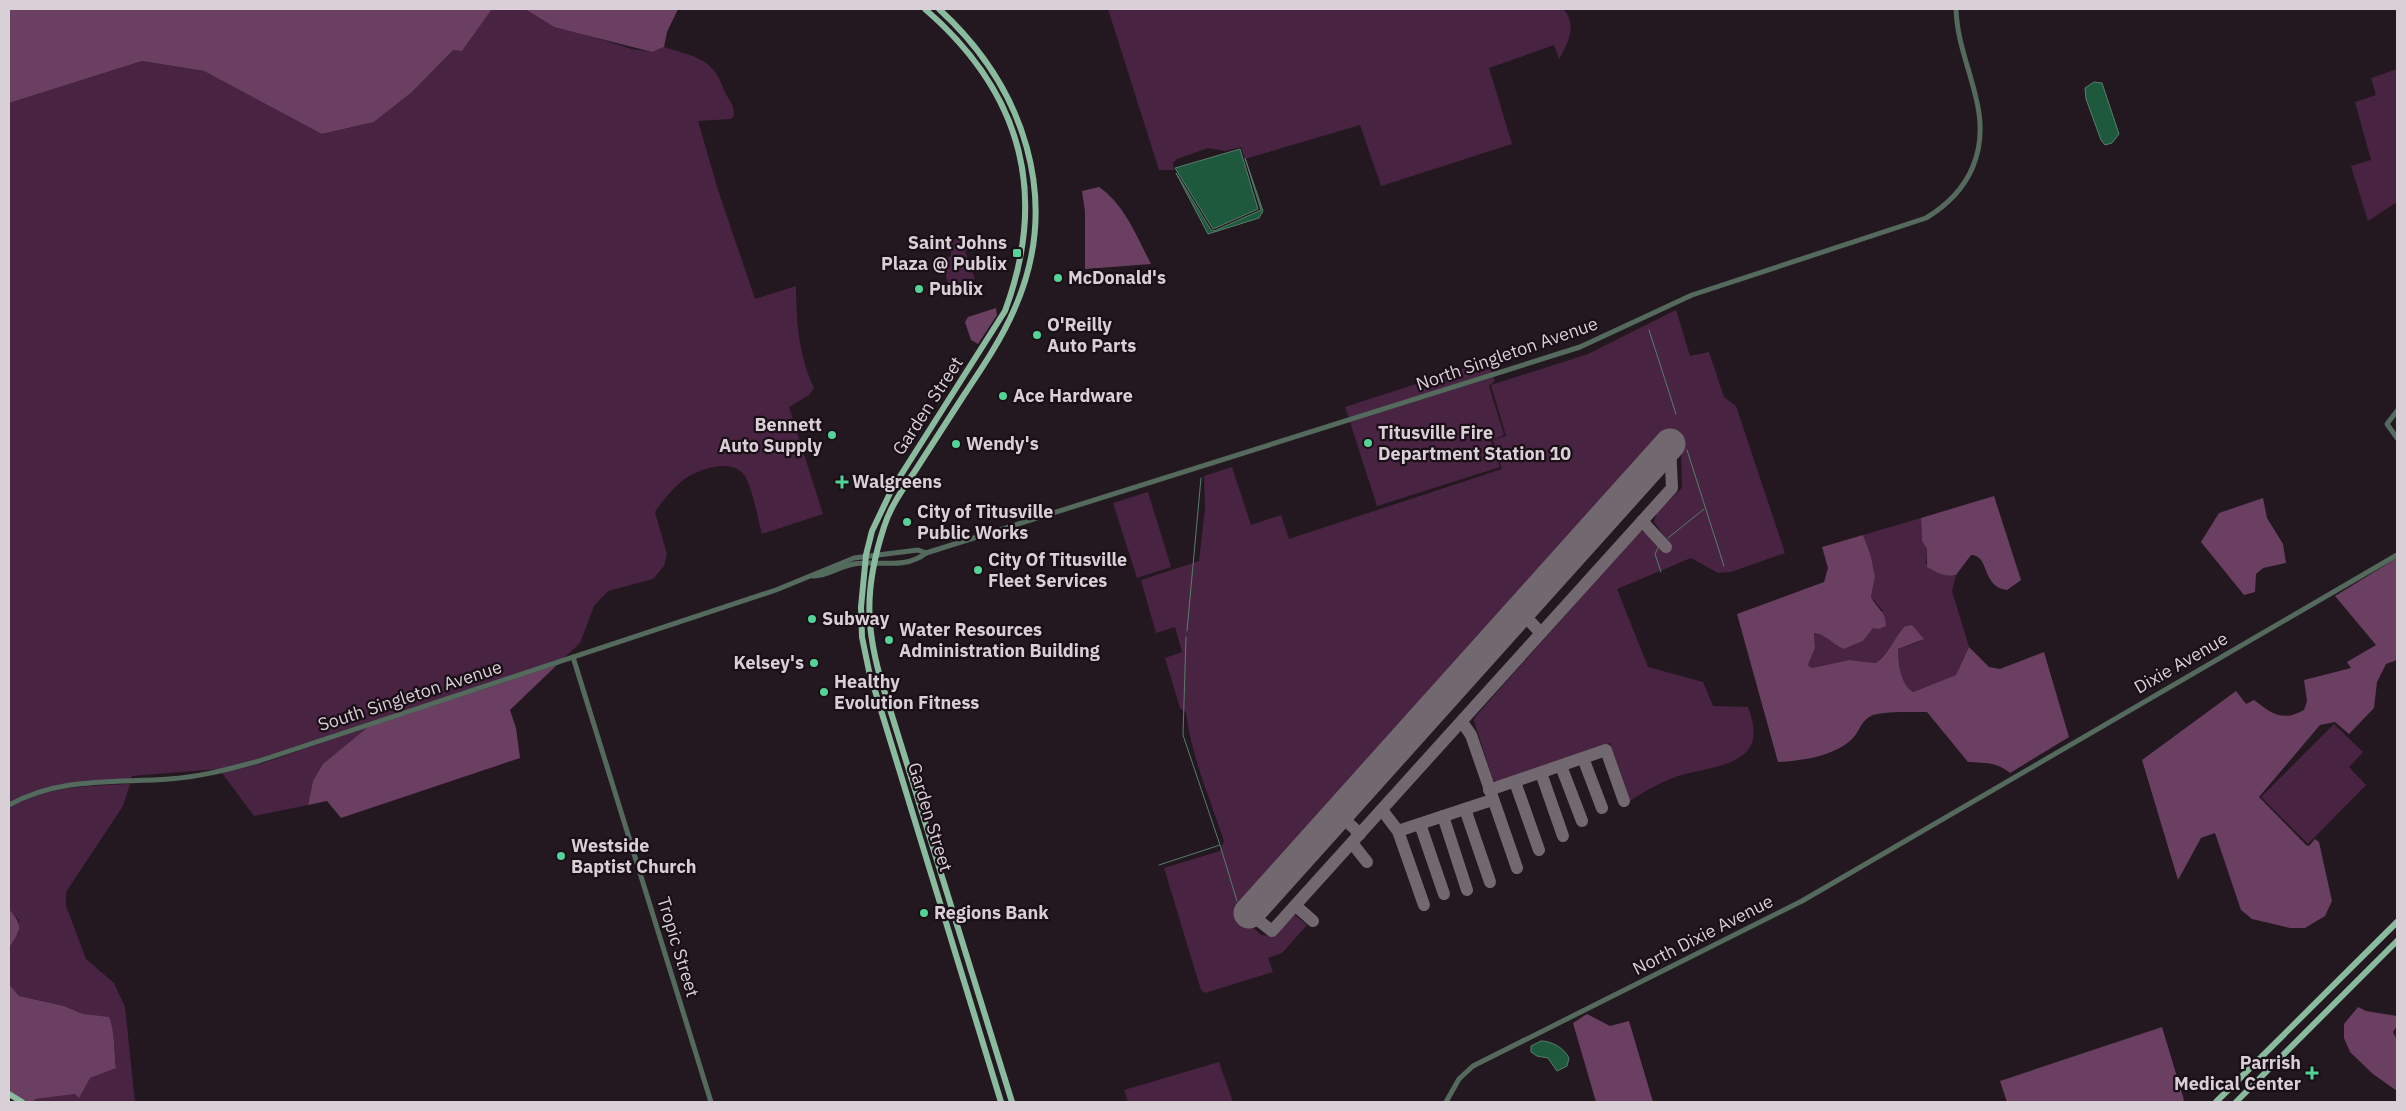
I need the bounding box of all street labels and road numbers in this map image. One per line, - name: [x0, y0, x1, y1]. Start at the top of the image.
- street label: North Singleton Avenue: [1413, 312, 1601, 395]
- street label: Garden Street: [887, 352, 968, 459]
- street label: Dixie Avenue: [2130, 626, 2232, 699]
- street label: South Singleton Avenue: [315, 655, 505, 736]
- street label: Garden Street: [903, 760, 958, 874]
- street label: North Dixie Avenue: [1629, 889, 1777, 980]
- street label: Tropic Street: [652, 894, 705, 1000]

